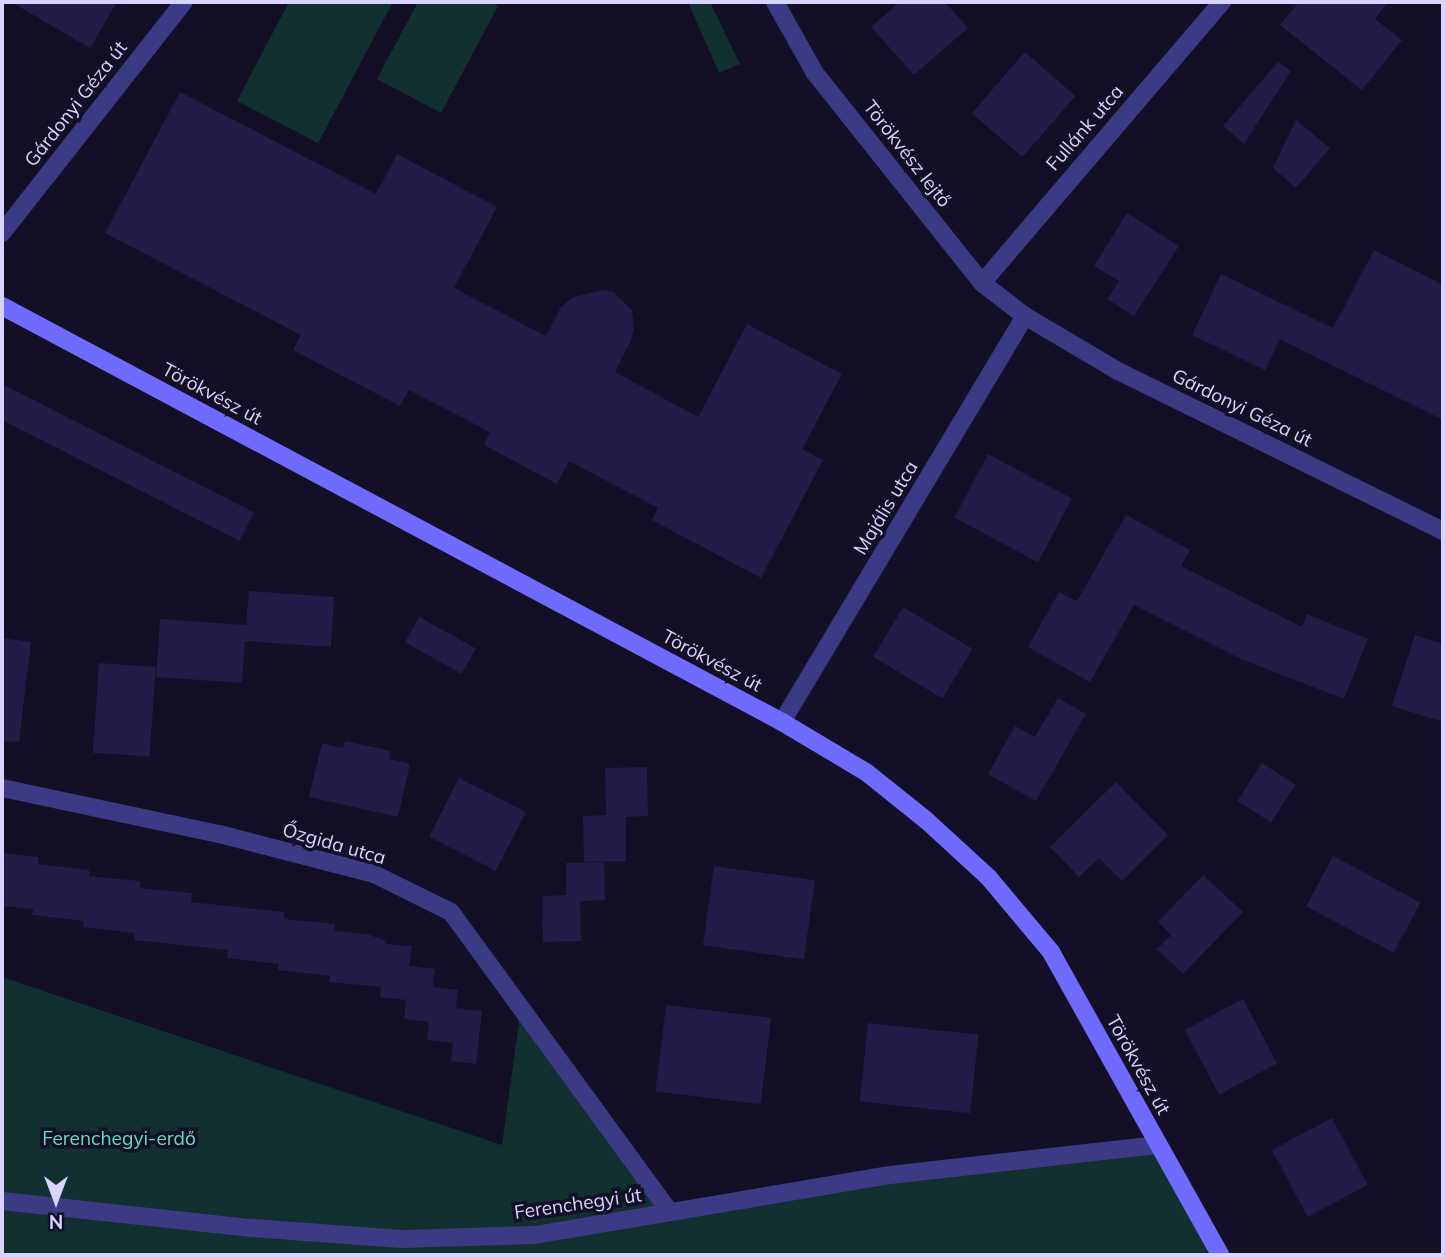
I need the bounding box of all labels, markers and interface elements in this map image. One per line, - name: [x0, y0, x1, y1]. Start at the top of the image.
- street label: Gárdonyi Géza út: [20, 37, 132, 171]
- street label: Fullánk utca: [1042, 81, 1128, 175]
- street label: Törökvész lejtő: [858, 96, 956, 212]
- street label: Törökvész út: [158, 358, 266, 430]
- street label: Gárdonyi Géza út: [1168, 364, 1316, 452]
- street label: Majális utca: [849, 457, 923, 559]
- street label: Törökvész út: [658, 625, 766, 697]
- street label: Őzgida utca: [280, 818, 388, 870]
- street label: Törökvész út: [1101, 1011, 1175, 1119]
- park label: Ferenchegyi-erdő: [42, 1128, 196, 1150]
- north arrow: [21, 1166, 91, 1236]
- street label: Ferenchegyi út: [513, 1184, 643, 1224]
- text: N: [49, 1210, 63, 1234]

